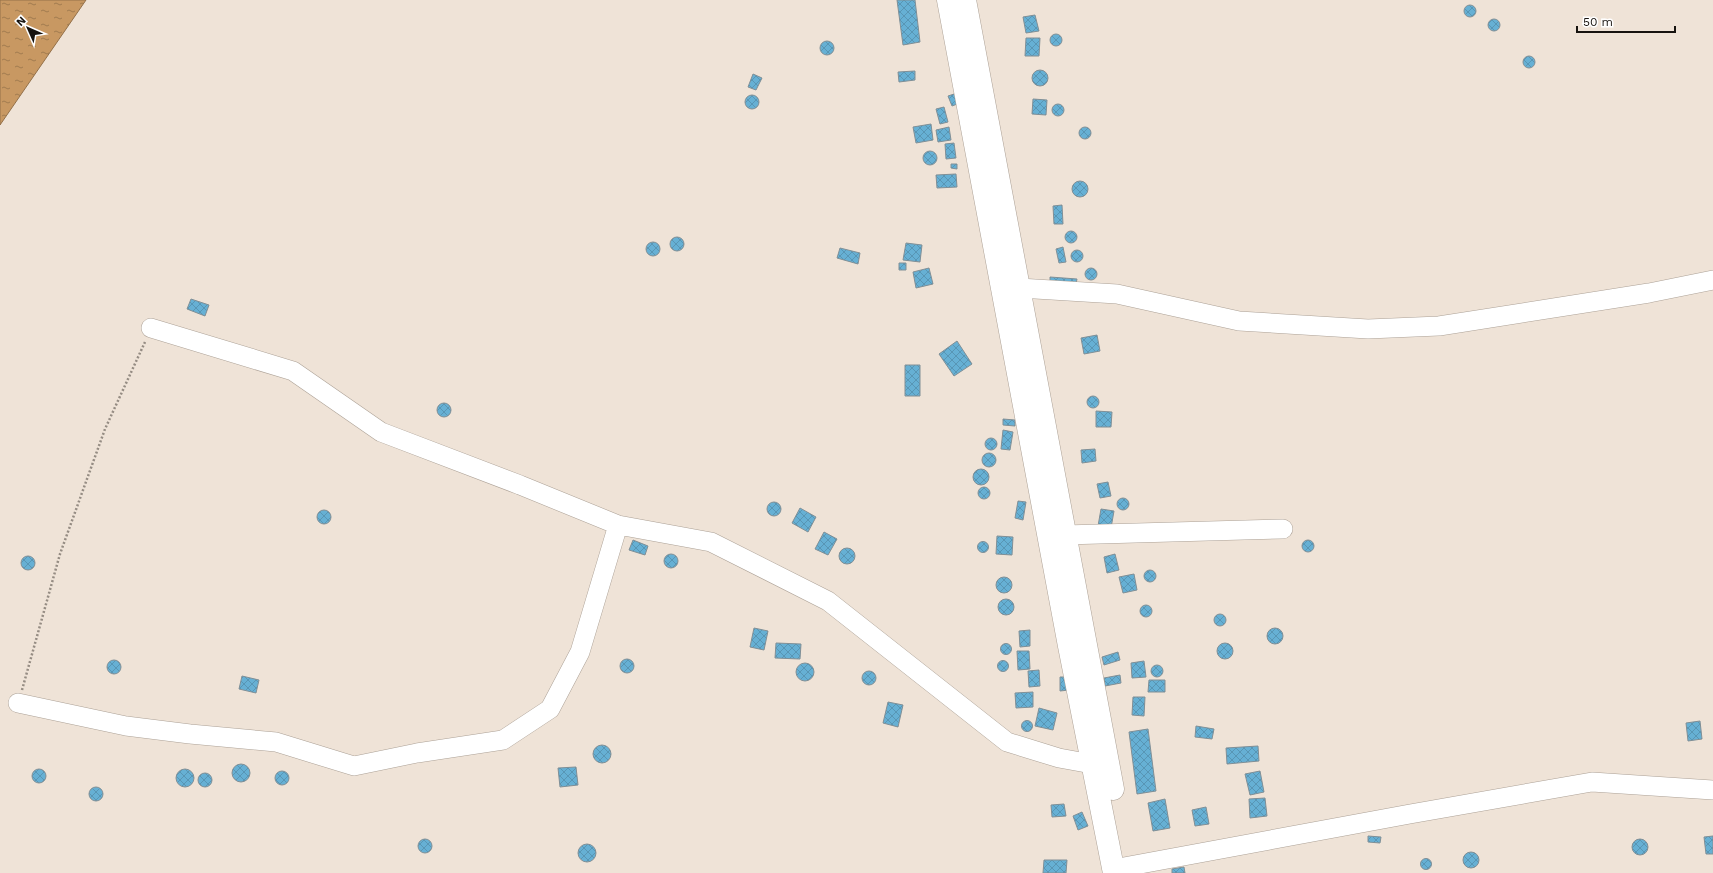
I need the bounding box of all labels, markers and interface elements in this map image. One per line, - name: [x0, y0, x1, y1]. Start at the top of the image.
- north arrow: [8, 8, 48, 48]
- scale bar: [1577, 8, 1675, 34]
- text: N: [14, 14, 29, 29]
- text: 50 m: [1583, 15, 1613, 29]

